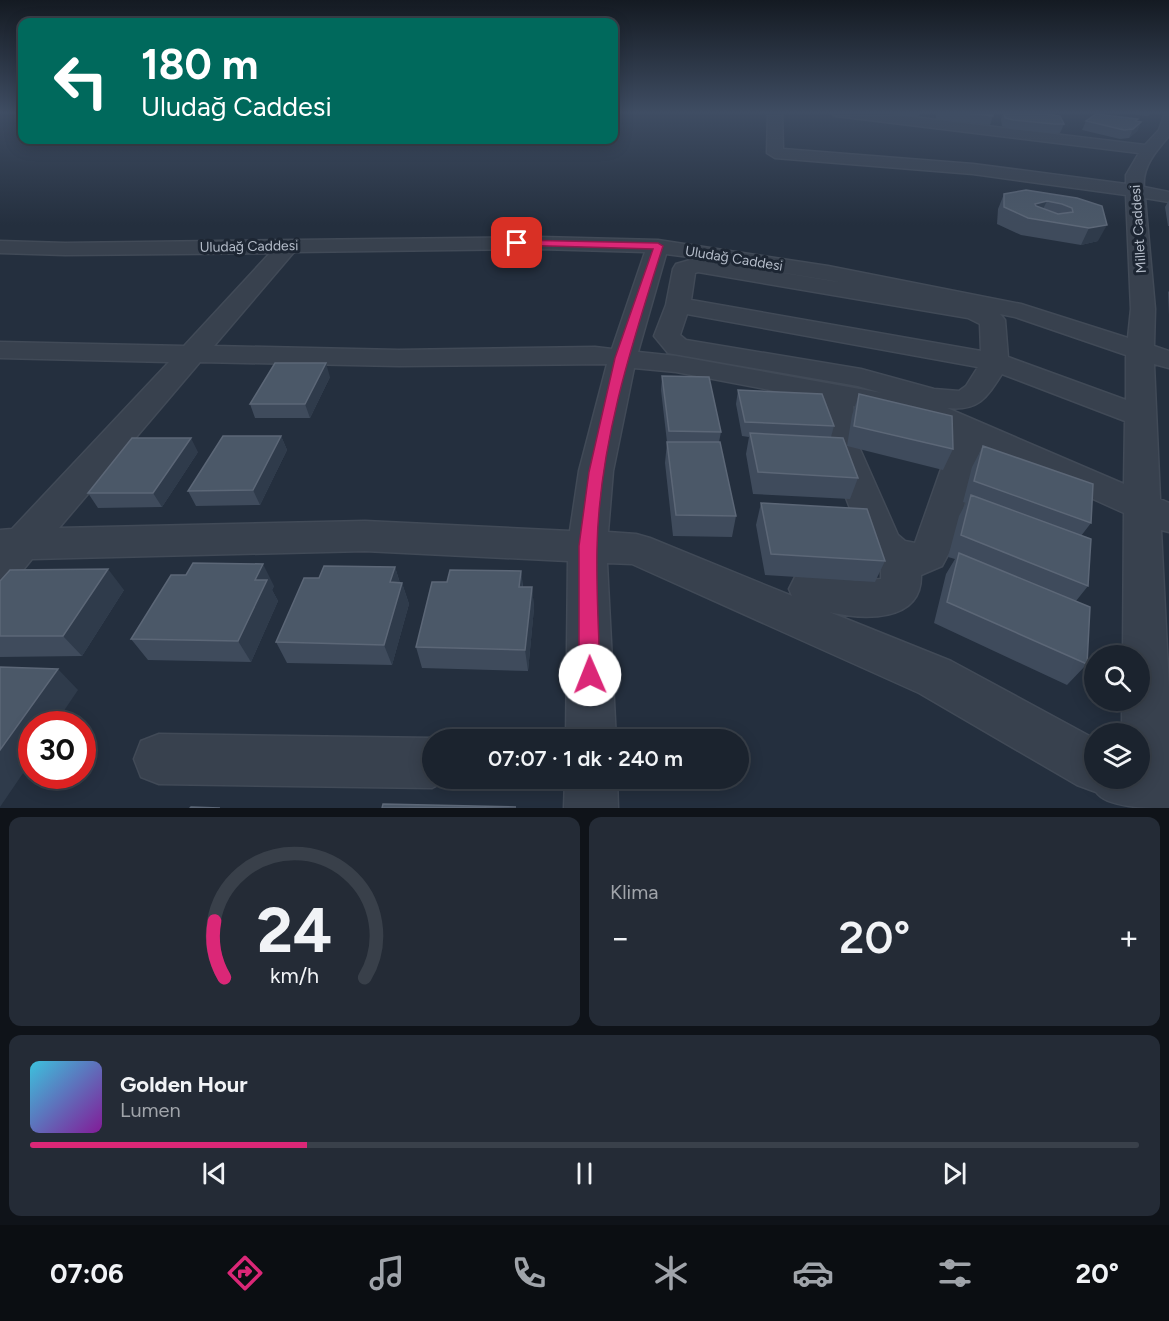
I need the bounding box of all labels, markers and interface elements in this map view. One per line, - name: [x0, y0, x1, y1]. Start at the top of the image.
- text: 180 m: [141, 39, 258, 90]
- icon: left: [42, 42, 120, 120]
- text: Uludağ Caddesi: [141, 90, 332, 123]
- street label: Millet Caddesi: [1127, 184, 1150, 274]
- pin: [491, 217, 542, 268]
- icon: arrive: [500, 226, 533, 259]
- street label: Uludağ Caddesi: [199, 237, 299, 256]
- street label: Uludağ Caddesi: [684, 242, 784, 275]
- position arrow: [558, 643, 622, 707]
- map controls: [1084, 645, 1150, 789]
- button: search: [1084, 645, 1150, 711]
- speed limit sign: 30: [18, 711, 96, 789]
- button: layers: [1084, 723, 1150, 789]
- text: 07:07 · 1 dk · 240 m: [488, 745, 683, 772]
- text: Klima: [610, 880, 658, 904]
- text: 24: [257, 893, 332, 968]
- text: 20°: [839, 910, 910, 964]
- text: −: [610, 918, 631, 957]
- text: +: [1118, 918, 1139, 957]
- text: km/h: [270, 964, 319, 989]
- text: Golden Hour: [120, 1071, 248, 1098]
- text: Lumen: [120, 1098, 181, 1122]
- icon: previous: [198, 1157, 231, 1190]
- icon: pause: [568, 1157, 601, 1190]
- icon: next: [938, 1157, 971, 1190]
- icon: directions: [224, 1252, 266, 1294]
- icon: music: [366, 1252, 408, 1294]
- icon: phone: [508, 1252, 550, 1294]
- icon: climate: [650, 1252, 692, 1294]
- icon: car: [792, 1252, 834, 1294]
- icon: filters: [934, 1252, 976, 1294]
- text: 07:06: [50, 1257, 124, 1290]
- text: 20°: [1076, 1257, 1119, 1290]

